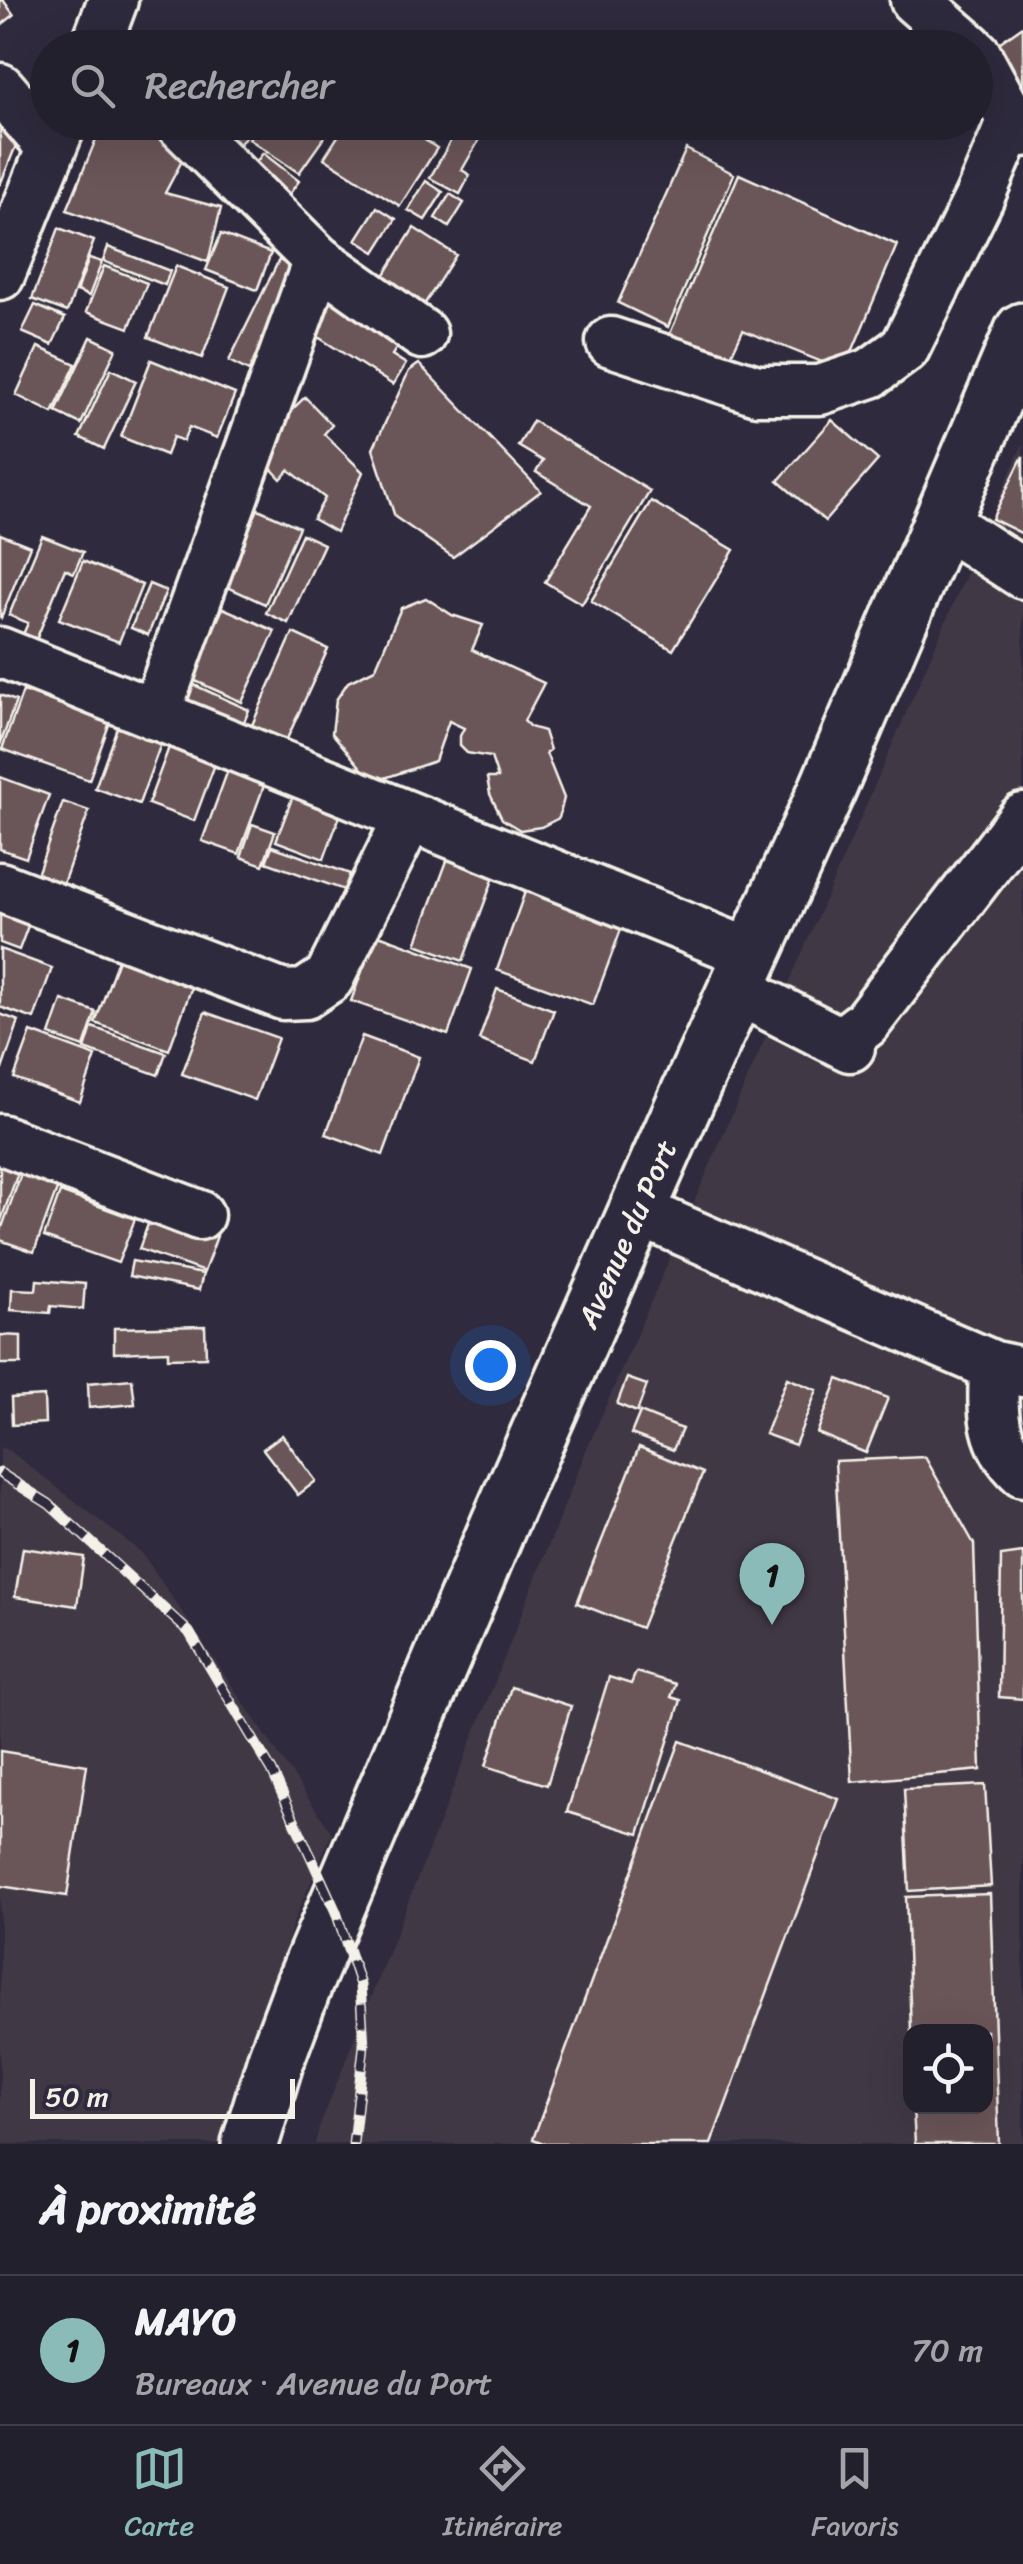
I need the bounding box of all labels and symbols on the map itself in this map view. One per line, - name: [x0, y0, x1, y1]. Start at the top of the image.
- street label: Avenue du Port: [561, 1131, 693, 1338]
- your location: [465, 1340, 516, 1391]
- pin: 1: [740, 1542, 804, 1625]
- scale bar: [30, 2074, 295, 2118]

